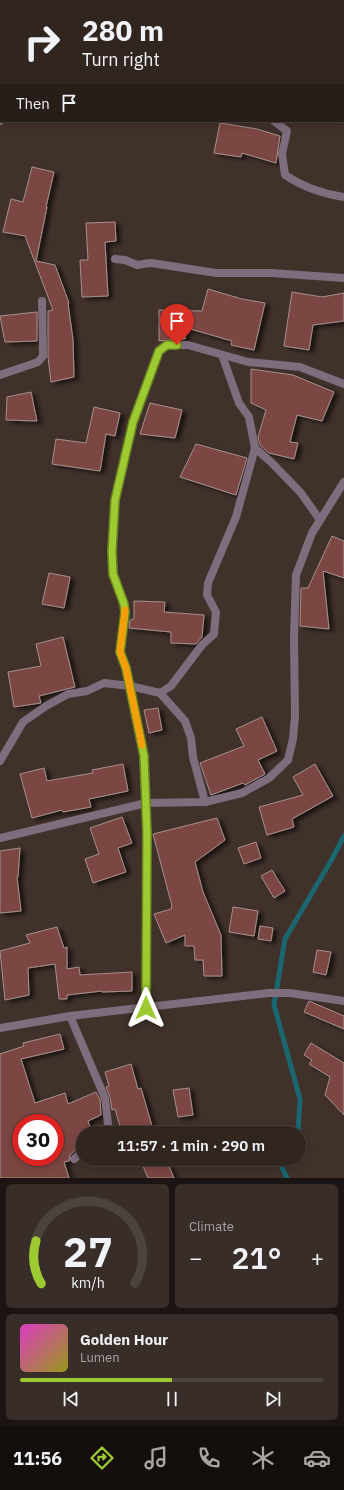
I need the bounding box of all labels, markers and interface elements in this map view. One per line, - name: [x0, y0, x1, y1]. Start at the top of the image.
- text: 280 m: [82, 12, 164, 49]
- icon: right: [16, 16, 68, 68]
- text: Turn right: [82, 48, 160, 71]
- icon: arrive: [58, 92, 80, 114]
- text: Then: [16, 94, 50, 113]
- pin: [160, 304, 194, 345]
- icon: arrive: [166, 310, 188, 332]
- position arrow: [125, 987, 167, 1029]
- speed limit sign: 30: [12, 1114, 64, 1166]
- text: 11:57 · 1 min · 290 m: [117, 1136, 265, 1155]
- text: Climate: [189, 1218, 234, 1235]
- text: 27: [63, 1224, 112, 1278]
- text: 21°: [231, 1238, 282, 1277]
- text: −: [189, 1243, 202, 1272]
- text: +: [311, 1243, 324, 1272]
- text: km/h: [71, 1273, 104, 1292]
- text: Golden Hour: [80, 1330, 168, 1349]
- text: Lumen: [80, 1349, 120, 1366]
- icon: previous: [60, 1388, 82, 1410]
- icon: pause: [161, 1388, 183, 1410]
- icon: next: [262, 1388, 284, 1410]
- icon: directions: [88, 1444, 116, 1472]
- icon: music: [142, 1444, 170, 1472]
- icon: phone: [195, 1444, 223, 1472]
- icon: climate: [249, 1444, 277, 1472]
- icon: car: [303, 1444, 331, 1472]
- text: 11:56: [13, 1447, 62, 1470]

